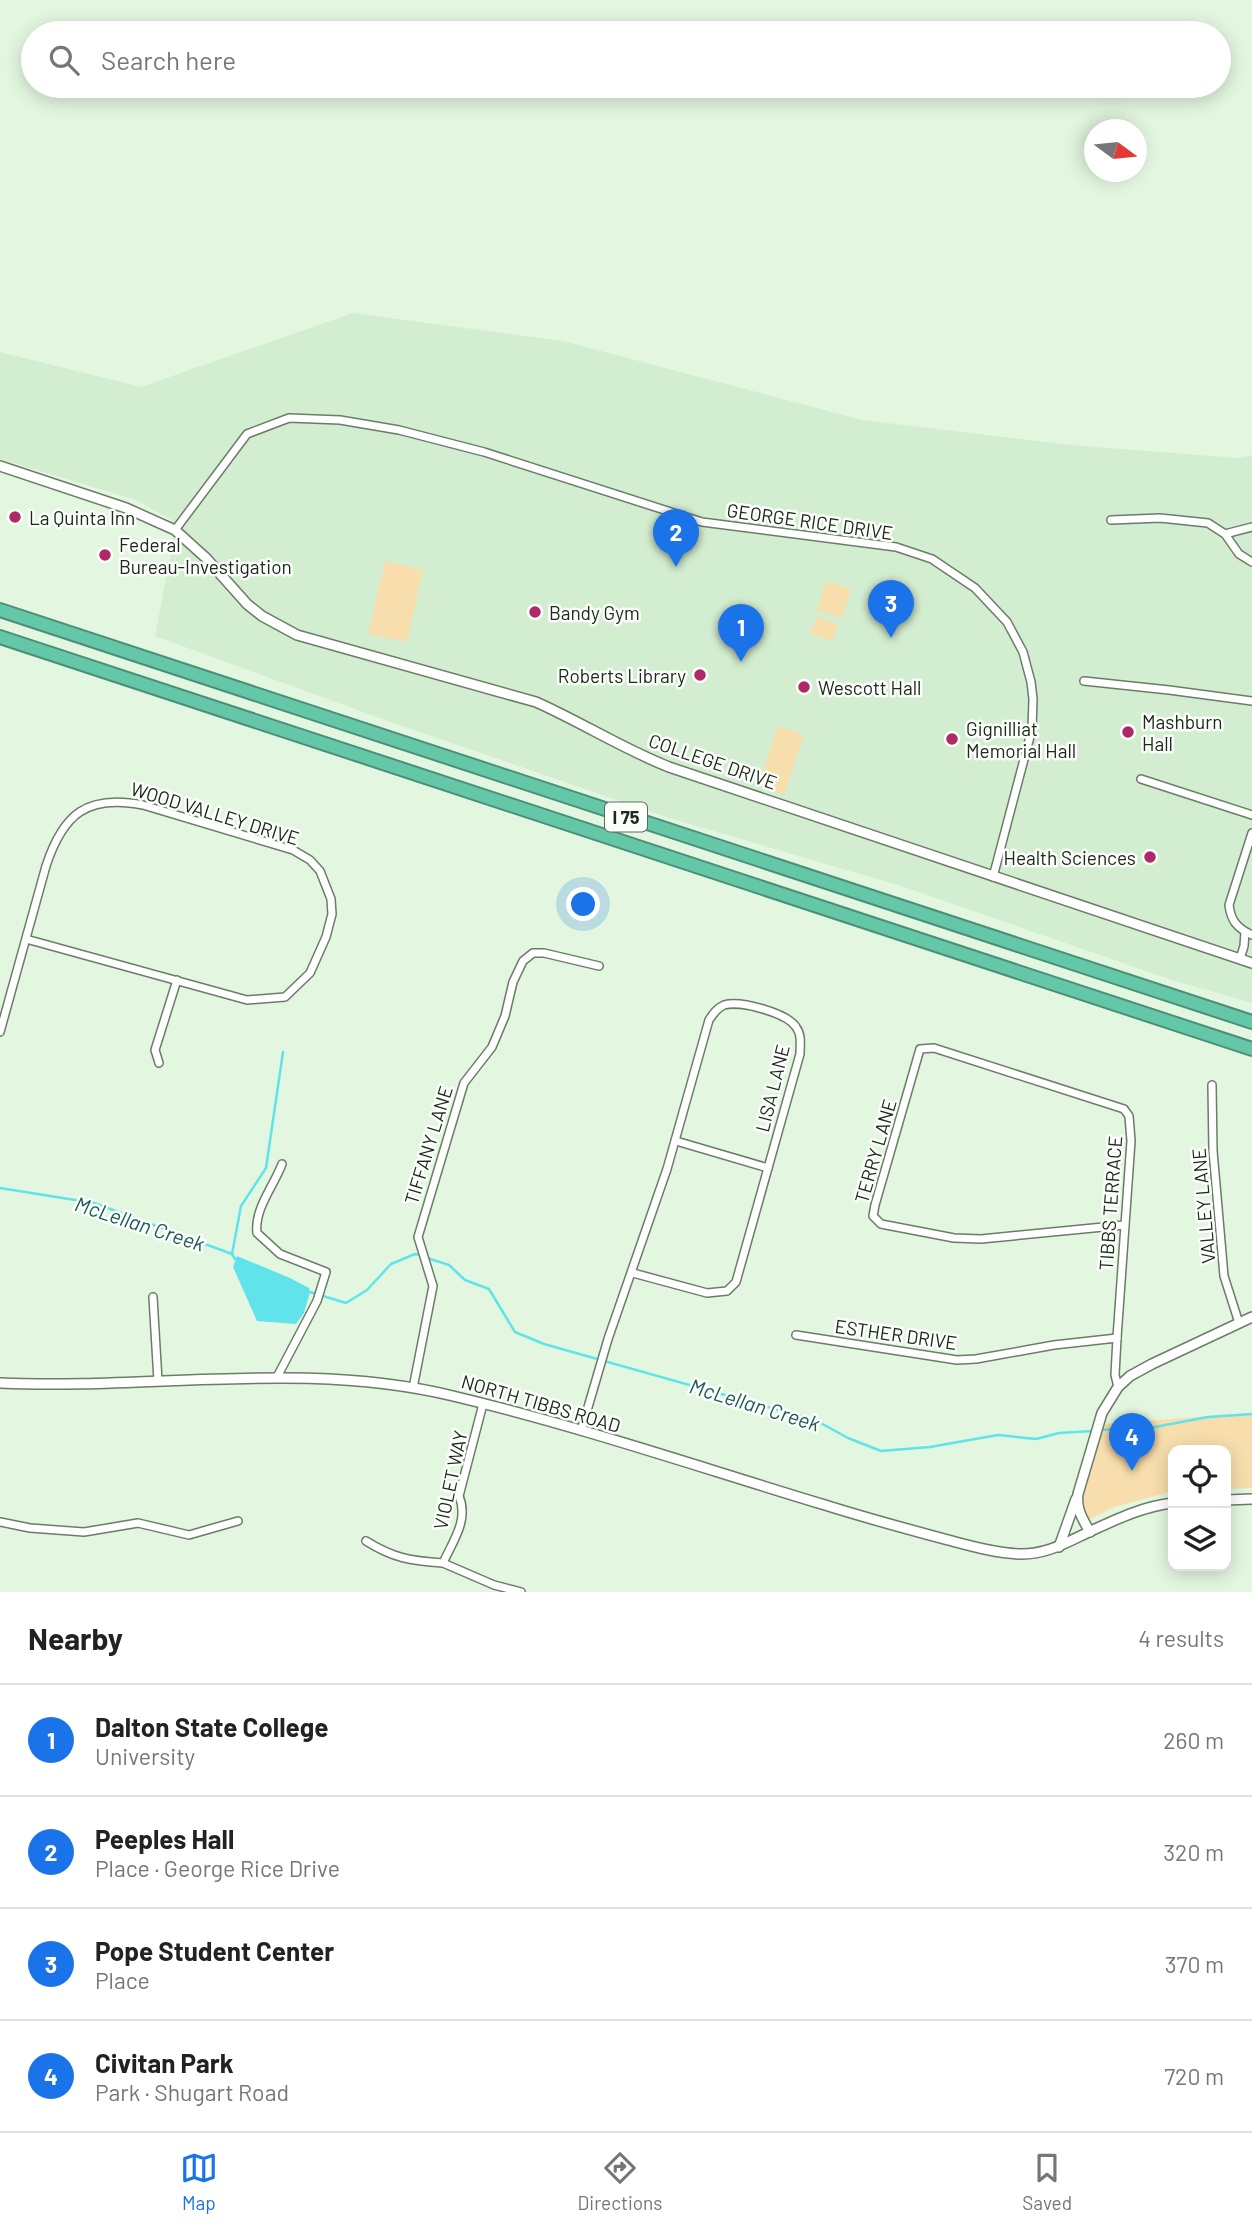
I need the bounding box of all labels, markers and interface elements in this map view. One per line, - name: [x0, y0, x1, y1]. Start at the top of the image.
- search box: [21, 21, 1231, 98]
- icon: search: [45, 41, 83, 79]
- text: Search here: [101, 44, 236, 75]
- north arrow: [1084, 119, 1147, 182]
- street label: GEORGE RICE DRIVE: [725, 498, 895, 544]
- place label: La Quinta Inn: [29, 506, 135, 529]
- marker: La Quinta Inn: [7, 509, 23, 525]
- pin: 2: [653, 509, 699, 567]
- place label: Federal Bureau-Investigation: [119, 533, 292, 578]
- marker: Federal Bureau-Investigation: [97, 547, 113, 563]
- pin: 3: [868, 580, 914, 638]
- place label: Bandy Gym: [549, 601, 640, 624]
- marker: Bandy Gym: [527, 604, 543, 620]
- pin: 1: [718, 604, 764, 662]
- place label: Roberts Library: [558, 664, 686, 687]
- marker: Roberts Library: [692, 667, 708, 683]
- place label: Wescott Hall: [818, 676, 921, 699]
- marker: Wescott Hall: [796, 679, 812, 695]
- place label: Mashburn Hall: [1142, 710, 1222, 755]
- place label: Gignilliat Memorial Hall: [966, 717, 1076, 762]
- marker: Mashburn Hall: [1120, 724, 1136, 740]
- street label: COLLEGE DRIVE: [646, 728, 780, 794]
- marker: Gignilliat Memorial Hall: [944, 731, 960, 747]
- street label: WOOD VALLEY DRIVE: [128, 776, 302, 850]
- road number: I 75: [605, 802, 647, 832]
- place label: Health Sciences: [1004, 846, 1136, 869]
- marker: Health Sciences: [1142, 849, 1158, 865]
- your location: [566, 887, 600, 921]
- street label: LISA LANE: [750, 1042, 794, 1134]
- street label: TIFFANY LANE: [399, 1083, 457, 1207]
- street label: TERRY LANE: [849, 1096, 901, 1206]
- street label: TIBBS TERRACE: [1094, 1135, 1126, 1271]
- street label: VALLEY LANE: [1186, 1147, 1220, 1265]
- water label: McLellan Creek: [72, 1190, 209, 1256]
- street label: ESTHER DRIVE: [833, 1314, 959, 1354]
- street label: NORTH TIBBS ROAD: [459, 1369, 623, 1437]
- water label: McLellan Creek: [687, 1372, 824, 1436]
- pin: 4: [1109, 1413, 1155, 1471]
- street label: VIOLET WAY: [428, 1428, 472, 1532]
- map controls: [1168, 1445, 1231, 1571]
- button: locate: [1168, 1445, 1231, 1508]
- button: layers: [1168, 1508, 1231, 1571]
- text: Nearby: [28, 1620, 123, 1656]
- text: 4 results: [1138, 1624, 1224, 1652]
- text: Dalton State College: [95, 1711, 328, 1742]
- text: 1: [47, 1726, 55, 1754]
- text: 260 m: [1163, 1726, 1224, 1754]
- text: University: [95, 1742, 195, 1770]
- text: Peeples Hall: [95, 1823, 234, 1854]
- text: 2: [45, 1838, 57, 1866]
- text: 320 m: [1163, 1838, 1224, 1866]
- text: Place · George Rice Drive: [95, 1854, 340, 1882]
- text: Pope Student Center: [95, 1935, 334, 1966]
- text: 3: [45, 1950, 57, 1978]
- text: 370 m: [1165, 1950, 1224, 1978]
- text: Place: [95, 1966, 150, 1994]
- text: Civitan Park: [95, 2047, 234, 2078]
- text: 4: [44, 2062, 58, 2090]
- text: 720 m: [1164, 2062, 1224, 2090]
- text: Park · Shugart Road: [95, 2078, 289, 2106]
- tab: Map: [180, 2149, 218, 2214]
- tab: Directions: [578, 2149, 663, 2214]
- tab: Saved: [1022, 2149, 1072, 2214]

